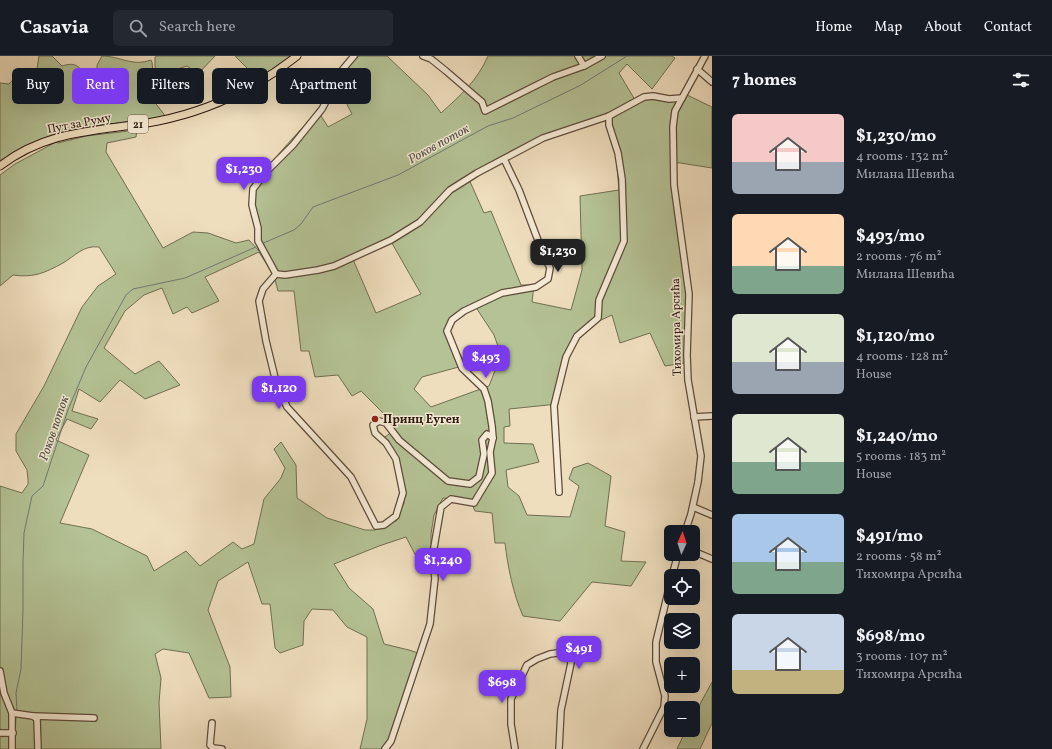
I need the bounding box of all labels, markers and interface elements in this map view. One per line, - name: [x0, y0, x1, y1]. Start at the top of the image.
- search box: [113, 10, 393, 46]
- text: Casavia: [20, 15, 89, 41]
- icon: search: [127, 17, 149, 39]
- text: Search here: [159, 17, 236, 38]
- text: Home: [815, 18, 852, 37]
- text: Map: [874, 18, 902, 37]
- text: About: [924, 18, 962, 37]
- text: Contact: [984, 18, 1032, 37]
- chip: Buy: [12, 68, 64, 104]
- chip: Rent: [72, 68, 129, 104]
- chip: Filters: [137, 68, 204, 104]
- chip: New: [212, 68, 268, 104]
- chip: Apartment: [276, 68, 371, 104]
- text: 7 homes: [732, 69, 797, 92]
- icon: filters: [1010, 69, 1032, 91]
- street label: Пут за Руму: [46, 110, 113, 138]
- road number: 21: [128, 115, 148, 133]
- water label: Роков поток: [405, 120, 474, 169]
- text: $1,230/mo: [856, 125, 936, 148]
- icon: home: [764, 130, 812, 178]
- text: 4 rooms · 132 m²: [856, 148, 948, 166]
- pin: $1,230: [211, 157, 277, 191]
- text: $1,230: [225, 161, 263, 179]
- text: Милана Шевића: [856, 166, 955, 184]
- text: $493/mo: [856, 225, 925, 248]
- icon: home: [764, 230, 812, 278]
- pin: $1,230: [525, 239, 591, 273]
- text: $1,230: [539, 243, 577, 261]
- text: 2 rooms · 76 m²: [856, 248, 941, 266]
- text: Милана Шевића: [856, 266, 955, 284]
- street label: Тихомира Арсића: [668, 278, 686, 376]
- text: $1,120/mo: [856, 325, 935, 348]
- icon: home: [764, 330, 812, 378]
- pin: $493: [462, 345, 510, 379]
- text: 4 rooms · 128 m²: [856, 348, 948, 366]
- text: $493: [472, 349, 500, 367]
- text: House: [856, 366, 892, 384]
- pin: $1,120: [246, 376, 312, 410]
- text: $1,120: [261, 380, 297, 398]
- water label: Роков поток: [35, 393, 75, 464]
- place label: Принц Еуген: [383, 412, 460, 428]
- marker: Принц Еуген: [370, 414, 380, 424]
- text: $1,240/mo: [856, 425, 938, 448]
- icon: home: [764, 430, 812, 478]
- text: 5 rooms · 183 m²: [856, 448, 946, 466]
- text: House: [856, 466, 892, 484]
- north arrow: [664, 525, 700, 561]
- map controls: [664, 525, 700, 737]
- text: $491/mo: [856, 525, 923, 548]
- icon: home: [764, 530, 812, 578]
- pin: $1,240: [410, 548, 476, 582]
- text: 2 rooms · 58 m²: [856, 548, 941, 566]
- text: $1,240: [424, 552, 462, 570]
- text: Тихомира Арсића: [856, 566, 962, 584]
- button: locate: [664, 569, 700, 605]
- button: layers: [664, 613, 700, 649]
- text: $698/mo: [856, 625, 925, 648]
- icon: home: [764, 630, 812, 678]
- pin: $491: [555, 636, 603, 670]
- text: $491: [565, 640, 593, 658]
- text: 3 rooms · 107 m²: [856, 648, 947, 666]
- button: +: [664, 657, 700, 693]
- text: Тихомира Арсића: [856, 666, 962, 684]
- pin: $698: [478, 670, 526, 704]
- text: $698: [488, 674, 516, 692]
- button: −: [664, 701, 700, 737]

